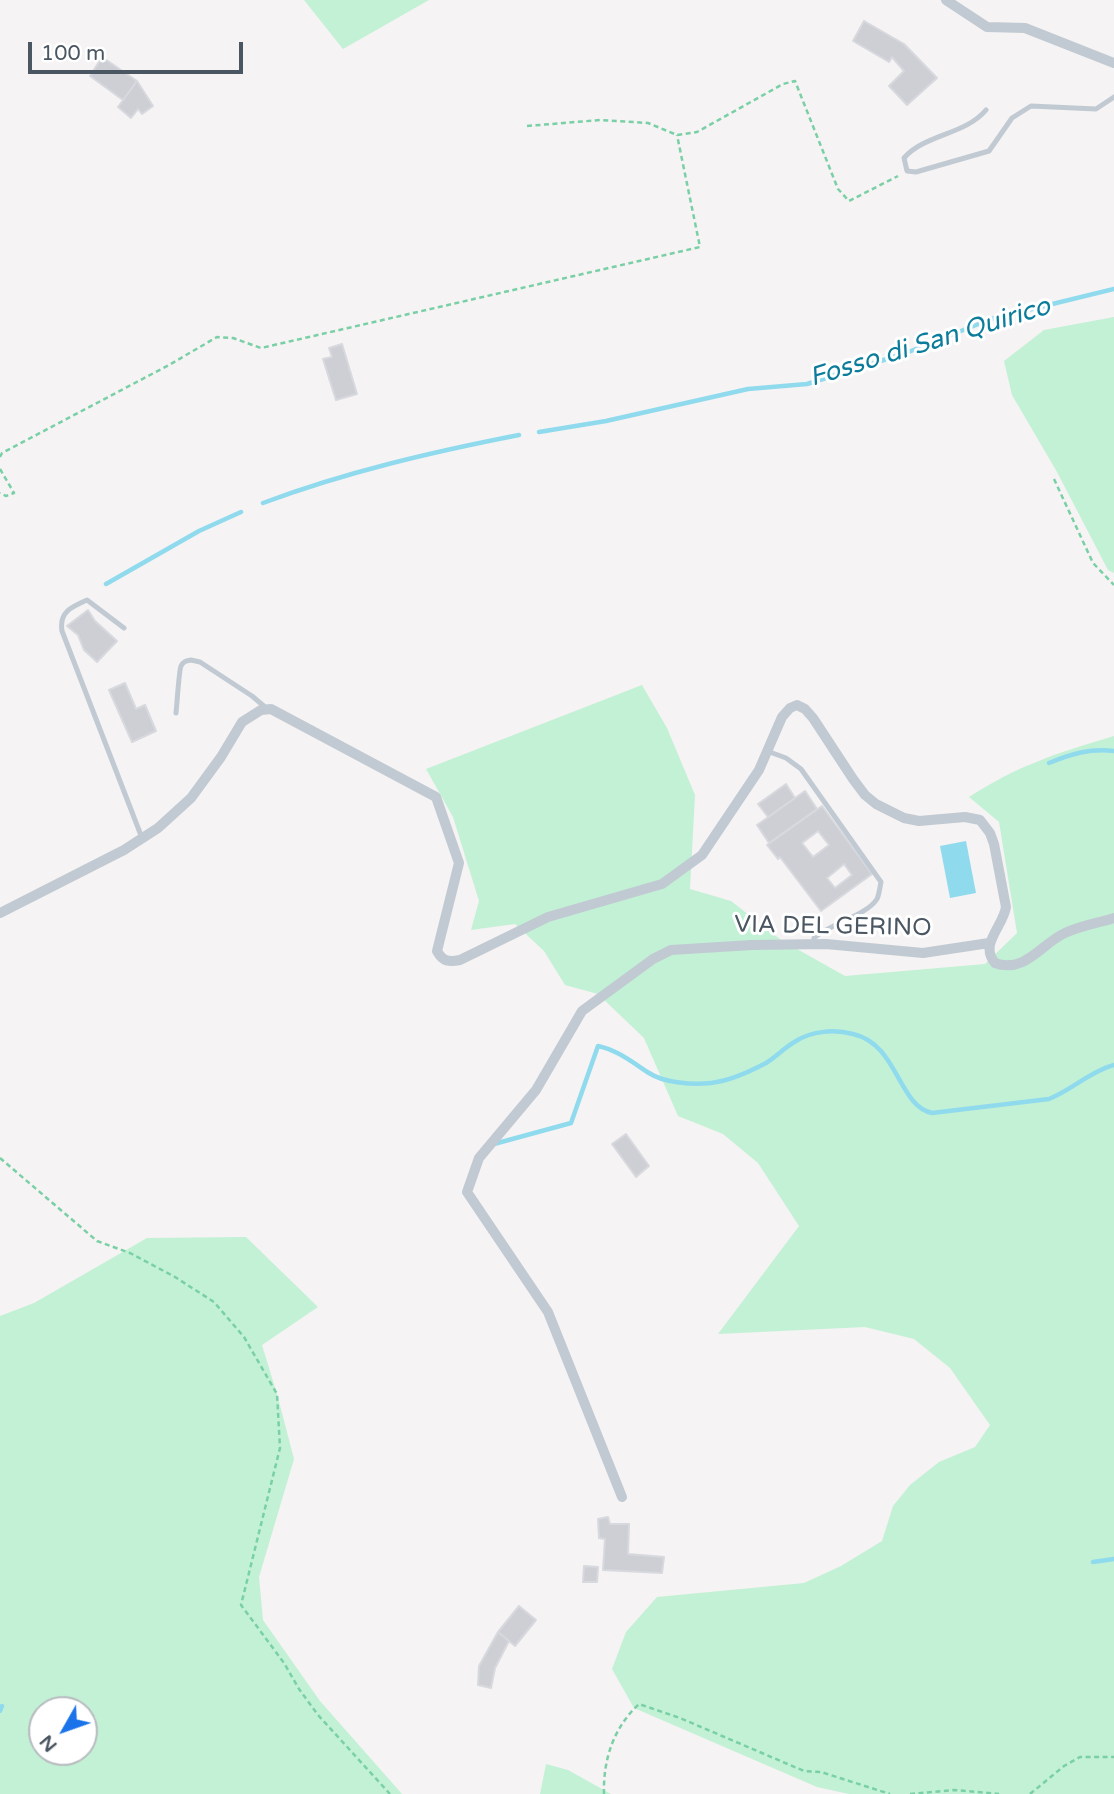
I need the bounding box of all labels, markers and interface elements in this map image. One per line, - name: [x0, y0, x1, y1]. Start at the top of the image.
- scale bar: [32, 28, 247, 72]
- text: 100 m: [41, 41, 105, 66]
- water label: Fosso di San Quirico: [806, 292, 1054, 394]
- street label: VIA DEL GERINO: [734, 911, 932, 943]
- north arrow: [28, 1696, 98, 1766]
- text: N: [35, 1730, 62, 1756]

